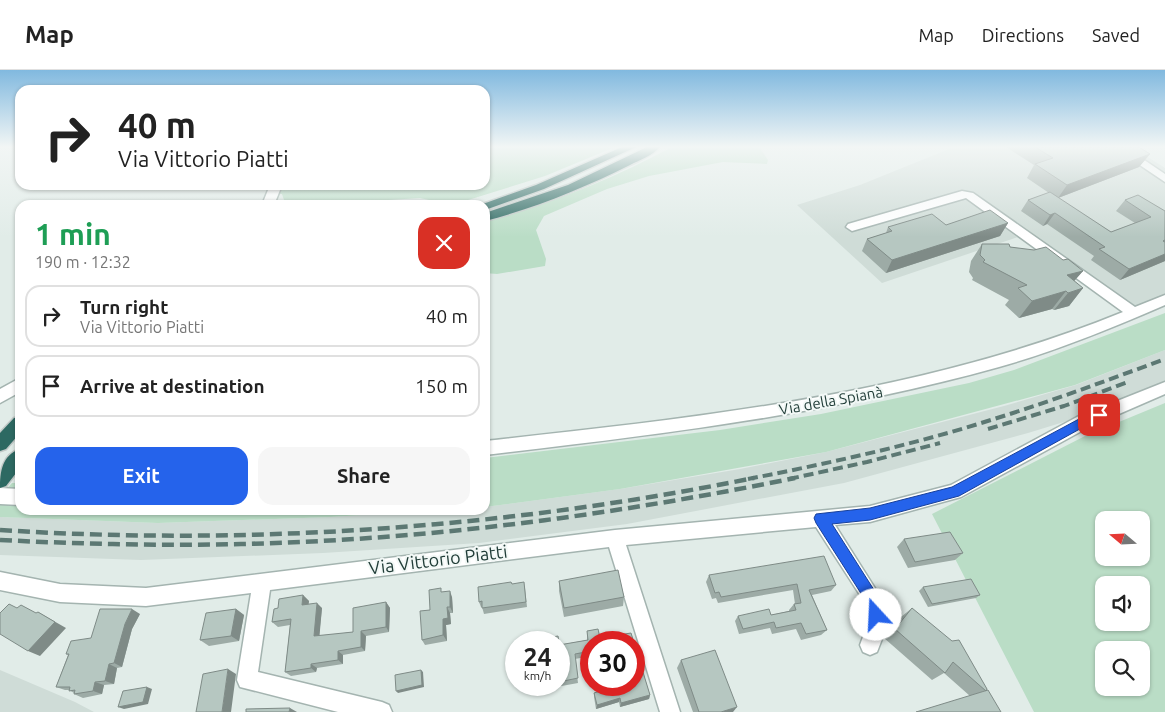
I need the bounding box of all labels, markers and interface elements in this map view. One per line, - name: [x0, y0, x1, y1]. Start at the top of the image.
- text: Map: [25, 21, 74, 48]
- text: Map: [918, 25, 954, 45]
- text: Directions: [982, 25, 1064, 45]
- text: Saved: [1092, 25, 1140, 45]
- icon: right: [35, 105, 100, 170]
- text: 40 m: [118, 105, 196, 145]
- text: Via Vittorio Piatti: [118, 146, 289, 171]
- text: 1 min: [35, 217, 111, 251]
- button: close: [418, 217, 470, 269]
- text: 190 m · 12:32: [35, 253, 131, 271]
- text: Turn right: [80, 296, 168, 318]
- icon: right: [37, 302, 65, 330]
- text: 40 m: [426, 305, 468, 327]
- text: Via Vittorio Piatti: [80, 318, 204, 336]
- icon: arrive: [37, 372, 65, 400]
- text: Arrive at destination: [80, 375, 265, 397]
- text: 150 m: [415, 375, 468, 397]
- street label: Via della Spianà: [778, 383, 884, 418]
- pin: [1078, 394, 1120, 436]
- icon: arrive: [1085, 401, 1113, 429]
- button: Exit: [35, 447, 248, 505]
- button: Share: [258, 447, 470, 505]
- north arrow: [1095, 511, 1150, 566]
- map controls: [1095, 511, 1150, 696]
- street label: Via Vittorio Piatti: [367, 541, 508, 577]
- button: sound: [1095, 576, 1150, 631]
- position arrow: [849, 588, 901, 640]
- speed limit sign: 30: [580, 631, 645, 696]
- button: search: [1095, 641, 1150, 696]
- text: 24: [523, 643, 552, 671]
- text: km/h: [524, 669, 551, 682]

